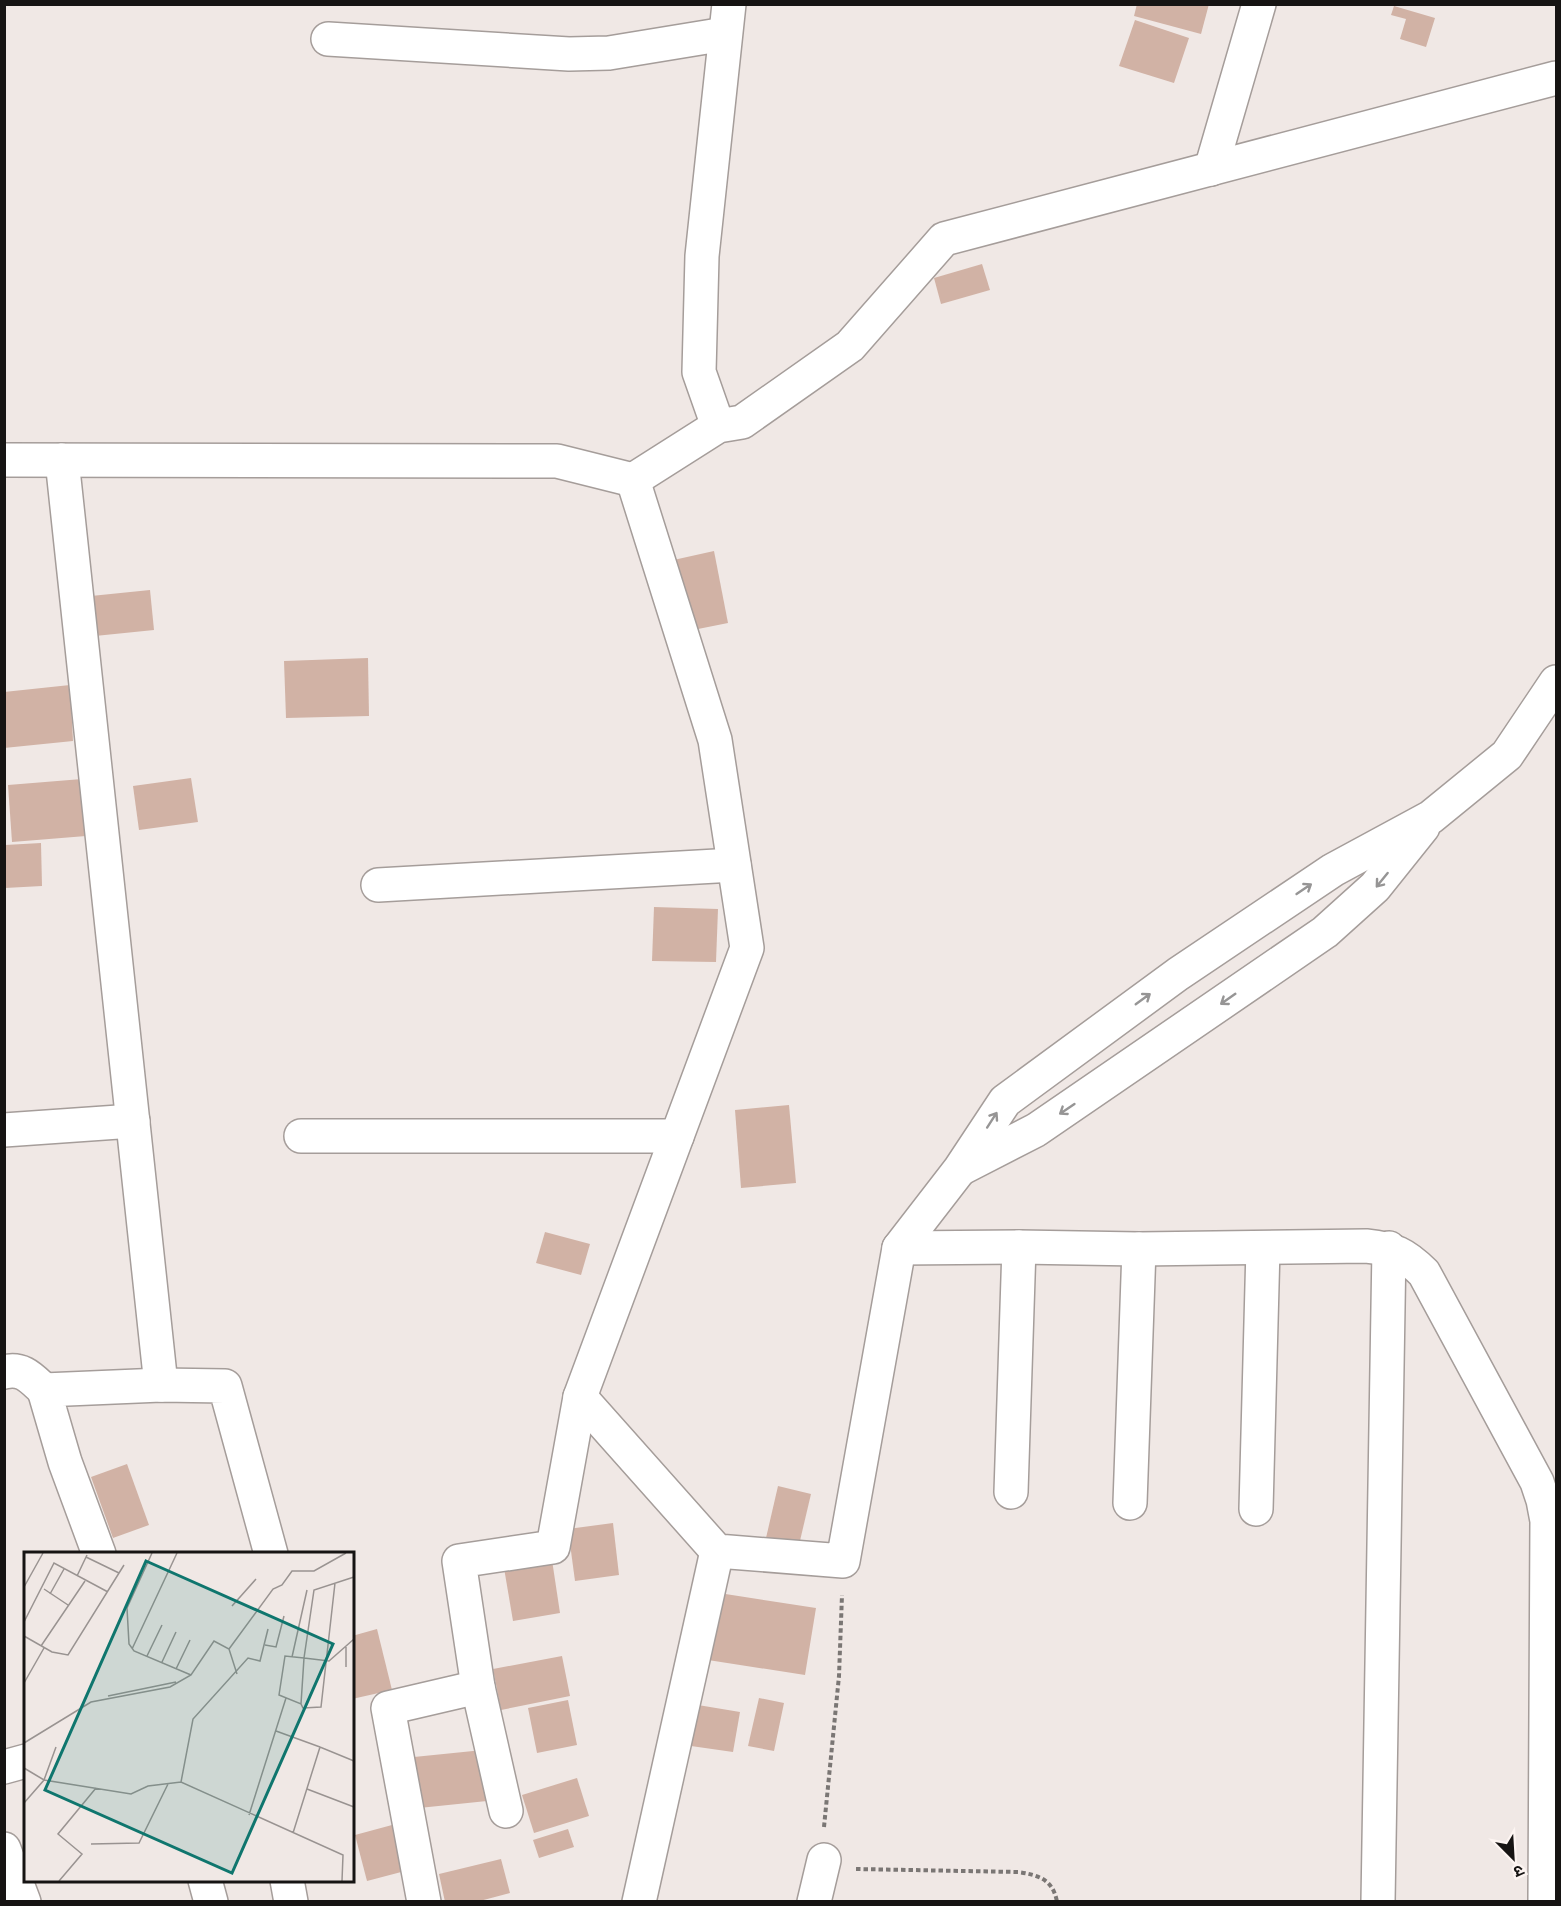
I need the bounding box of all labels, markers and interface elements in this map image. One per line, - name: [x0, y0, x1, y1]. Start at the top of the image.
- one-way arrow: [1375, 871, 1388, 887]
- one-way arrow: [1295, 883, 1312, 895]
- one-way arrow: [1135, 993, 1151, 1005]
- one-way arrow: [1220, 993, 1237, 1005]
- one-way arrow: [1060, 1103, 1076, 1115]
- one-way arrow: [986, 1112, 998, 1129]
- inset map: [24, 1552, 354, 1882]
- north arrow: [1483, 1828, 1543, 1888]
- text: उ: [1510, 1861, 1527, 1883]

